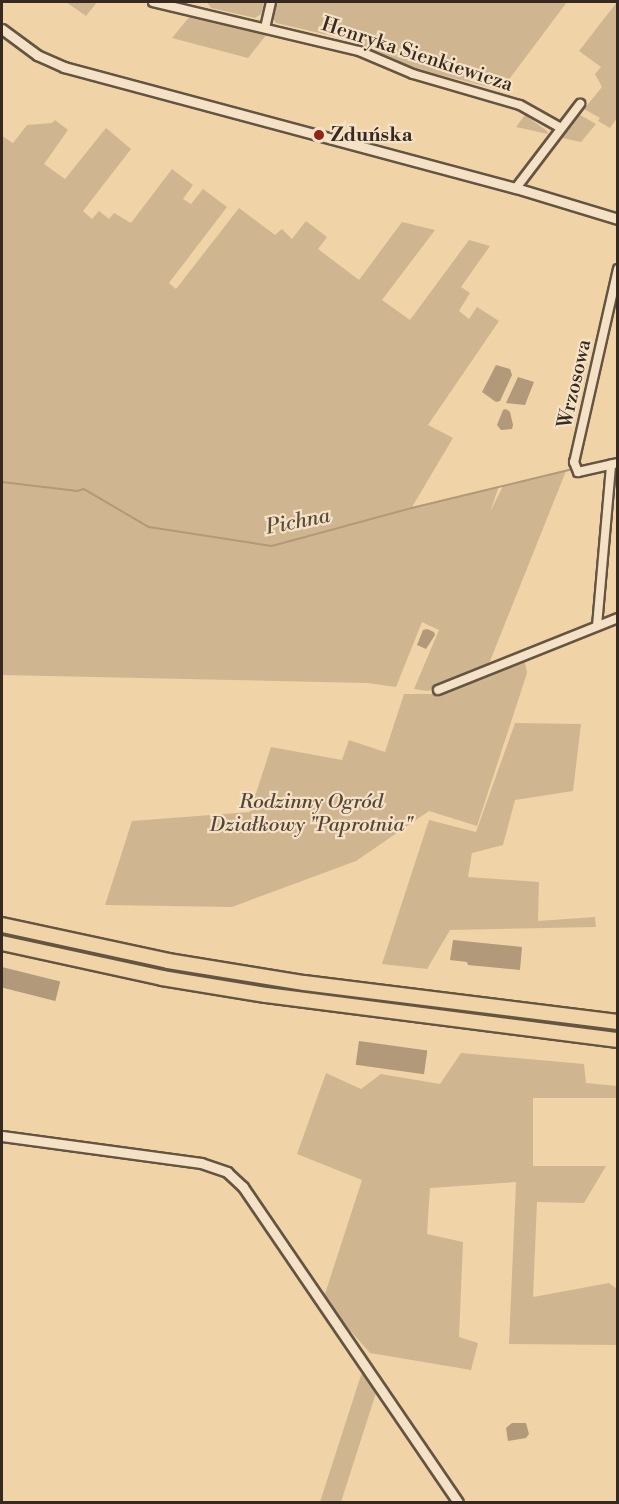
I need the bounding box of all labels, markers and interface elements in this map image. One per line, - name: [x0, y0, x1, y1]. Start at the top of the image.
- street label: Henryka Sienkiewicza: [318, 13, 516, 97]
- place label: Zduńska: [331, 123, 413, 147]
- marker: Zduńska: [312, 128, 326, 142]
- street label: Wrzosowa: [553, 337, 597, 431]
- water label: Pichna: [264, 503, 332, 541]
- park label: Rodzinny Ogród Działkowy "Paprotnia": [210, 791, 412, 838]

